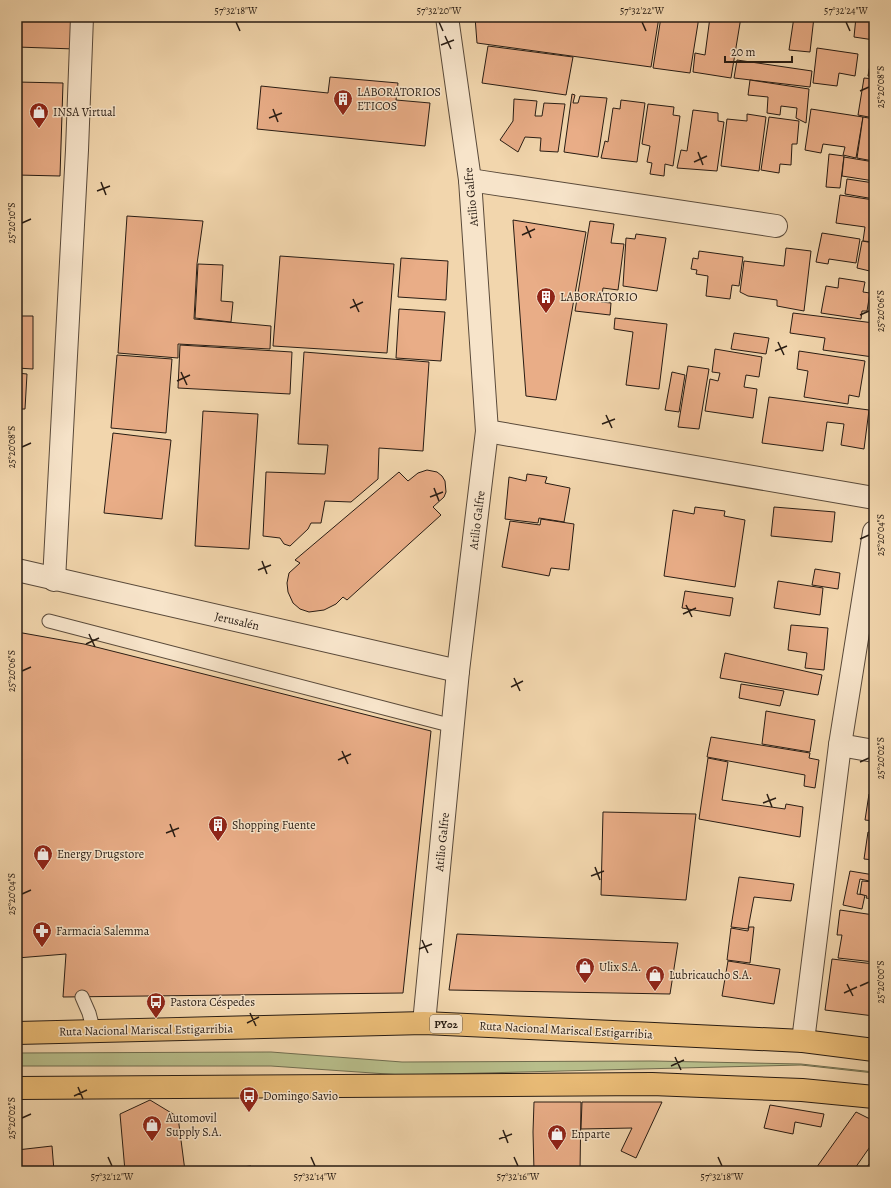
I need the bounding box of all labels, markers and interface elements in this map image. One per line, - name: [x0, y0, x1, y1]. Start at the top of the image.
- text: 57°32'18"W: [215, 4, 258, 17]
- text: 57°32'20"W: [417, 4, 462, 17]
- text: 57°32'22"W: [620, 4, 665, 17]
- text: 57°32'24"W: [824, 4, 869, 17]
- scale bar: [725, 38, 792, 64]
- text: 20 m: [731, 44, 755, 60]
- text: 25°20'08"S: [874, 66, 887, 108]
- place label: LABORATORIOS ETICOS: [357, 84, 441, 114]
- building icon: LABORATORIOS ETICOS: [332, 88, 354, 116]
- shop icon: INSA Virtual: [28, 101, 50, 129]
- place label: INSA Virtual: [53, 104, 116, 120]
- street label: Atilio Galfre: [460, 167, 482, 228]
- text: 25°20'10"S: [5, 203, 18, 243]
- building icon: LABORATORIO: [535, 286, 557, 314]
- place label: LABORATORIO: [560, 289, 638, 305]
- text: 25°20'06"S: [874, 290, 887, 332]
- text: 25°20'08"S: [5, 426, 18, 468]
- street label: Atilio Galfre: [465, 490, 489, 551]
- text: 25°20'04"S: [874, 514, 887, 556]
- street label: Jerusalén: [213, 608, 261, 634]
- text: 25°20'06"S: [5, 650, 18, 692]
- text: 25°20'02"S: [874, 737, 887, 779]
- street label: Atilio Galfre: [431, 812, 453, 873]
- building icon: Shopping Fuente: [207, 814, 229, 842]
- place label: Shopping Fuente: [232, 817, 316, 833]
- shop icon: Energy Drugstore: [32, 843, 54, 871]
- place label: Energy Drugstore: [57, 846, 144, 862]
- text: 25°20'04"S: [5, 873, 18, 915]
- pharmacy icon: Farmacia Salemma: [31, 920, 53, 948]
- place label: Farmacia Salemma: [56, 923, 150, 939]
- shop icon: Ulix S.A.: [574, 956, 596, 984]
- place label: Ulix S.A.: [599, 959, 642, 975]
- text: 25°20'00"S: [874, 961, 887, 1003]
- shop icon: Lubricaucho S.A.: [644, 964, 666, 992]
- place label: Lubricaucho S.A.: [669, 967, 753, 983]
- bus stop icon: Pastora Céspedes: [145, 991, 167, 1019]
- place label: Pastora Céspedes: [170, 994, 255, 1010]
- road number: PY02: [430, 1015, 462, 1033]
- street label: Ruta Nacional Mariscal Estigarribia: [479, 1017, 654, 1043]
- street label: Ruta Nacional Mariscal Estigarribia: [59, 1020, 234, 1040]
- bus stop icon: Domingo Savio: [238, 1085, 260, 1113]
- place label: Domingo Savio: [263, 1088, 338, 1104]
- text: 25°20'02"S: [5, 1097, 18, 1139]
- place label: Automovil Supply S.A.: [165, 1110, 222, 1140]
- shop icon: Automovil Supply S.A.: [141, 1114, 163, 1142]
- shop icon: Enparte: [546, 1123, 568, 1151]
- place label: Enparte: [571, 1126, 610, 1142]
- text: 57°32'12"W: [91, 1170, 134, 1183]
- text: 57°32'14"W: [294, 1170, 337, 1183]
- text: 57°32'16"W: [497, 1170, 540, 1183]
- text: 57°32'18"W: [701, 1170, 744, 1183]

